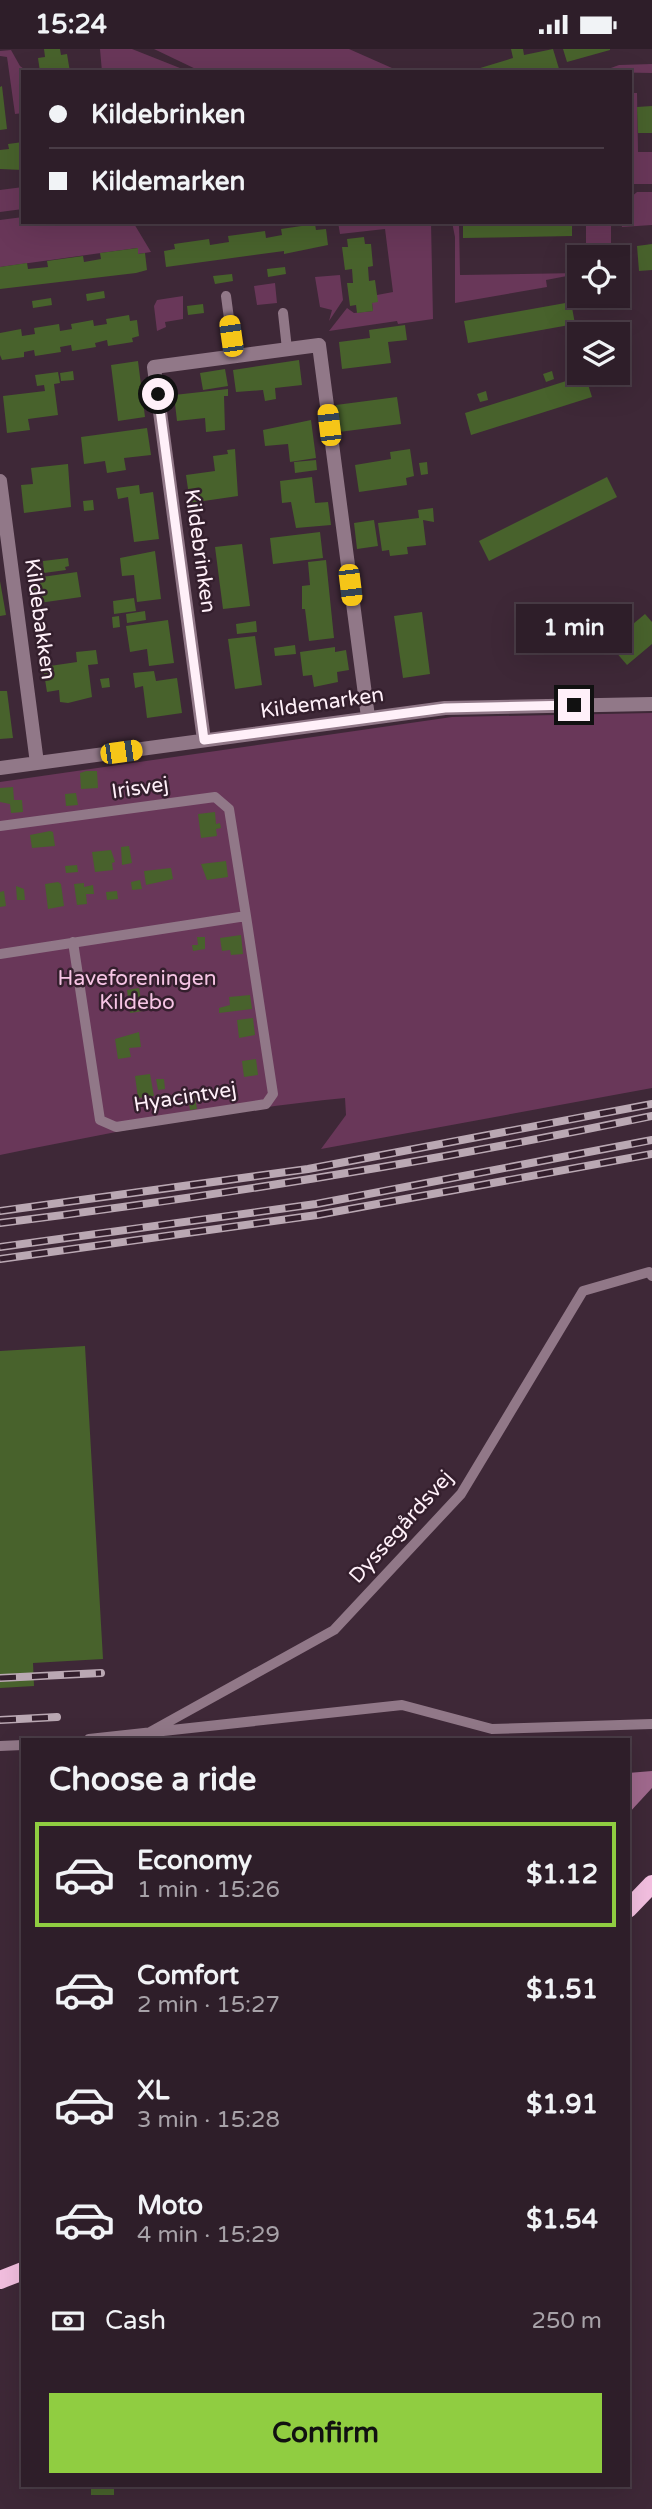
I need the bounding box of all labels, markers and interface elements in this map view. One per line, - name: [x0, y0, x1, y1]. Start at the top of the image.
- text: 15:24: [35, 9, 107, 40]
- text: Kildebrinken: [91, 99, 246, 130]
- text: Kildemarken: [91, 166, 245, 197]
- map controls: [567, 245, 630, 385]
- button: locate: [567, 245, 630, 308]
- car: [218, 314, 245, 358]
- button: layers: [567, 322, 630, 385]
- route start: [142, 378, 174, 410]
- car: [317, 403, 342, 447]
- street label: Kildebrinken: [179, 487, 221, 615]
- street label: Kildebakken: [19, 557, 61, 681]
- car: [338, 563, 363, 607]
- callout: 1 min: [516, 603, 632, 653]
- text: 1 min: [543, 614, 605, 642]
- street label: Kildemarken: [259, 682, 385, 724]
- route end: [558, 689, 590, 721]
- car: [99, 739, 144, 765]
- street label: Irisvej: [110, 772, 170, 804]
- park label: Haveforeningen Kildebo: [58, 966, 216, 1015]
- street label: Hyacintvej: [132, 1077, 238, 1117]
- street label: Dyssegårdsvej: [344, 1465, 458, 1589]
- text: Choose a ride: [49, 1761, 256, 1799]
- icon: car: [53, 1843, 116, 1906]
- text: Economy: [137, 1845, 252, 1876]
- text: $1.12: [526, 1859, 598, 1890]
- text: 1 min · 15:26: [137, 1876, 280, 1904]
- icon: car: [53, 1958, 116, 2021]
- text: Comfort: [137, 1960, 239, 1991]
- text: $1.51: [526, 1974, 598, 2005]
- text: 2 min · 15:27: [137, 1991, 280, 2019]
- icon: car: [53, 2073, 116, 2136]
- text: XL: [137, 2075, 169, 2106]
- text: $1.91: [526, 2089, 598, 2120]
- text: 3 min · 15:28: [137, 2106, 280, 2134]
- icon: car: [53, 2188, 116, 2251]
- text: Moto: [137, 2190, 203, 2221]
- text: $1.54: [526, 2204, 598, 2235]
- text: 4 min · 15:29: [137, 2221, 280, 2249]
- icon: cash: [49, 2302, 87, 2340]
- text: Cash: [105, 2305, 166, 2336]
- text: 250 m: [532, 2307, 602, 2335]
- button: Confirm: [49, 2393, 602, 2473]

